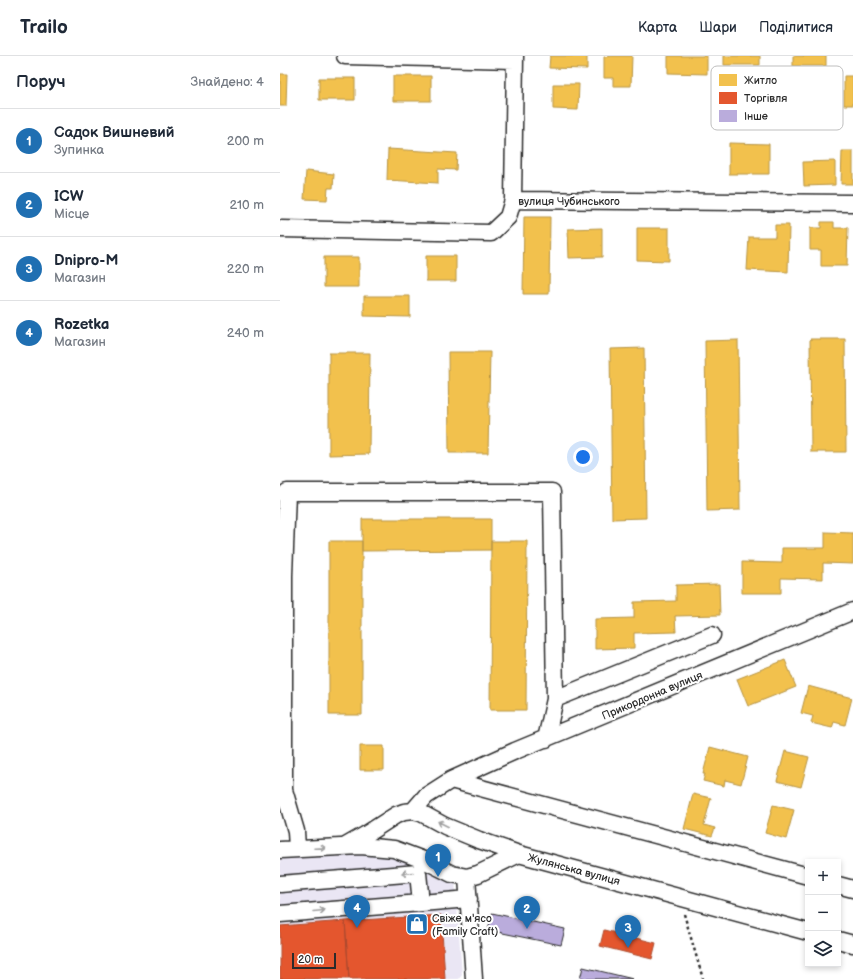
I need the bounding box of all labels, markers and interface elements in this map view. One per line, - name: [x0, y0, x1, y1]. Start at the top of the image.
- text: Trailo: [20, 16, 68, 39]
- text: Карта: [638, 19, 677, 36]
- text: Шари: [699, 19, 737, 36]
- text: Поділитися: [759, 19, 833, 36]
- legend: [711, 66, 843, 130]
- text: Поруч: [16, 72, 66, 92]
- text: Знайдено: 4: [191, 74, 264, 90]
- text: Житло: [744, 74, 777, 87]
- text: Торгівля: [744, 92, 787, 105]
- text: Інше: [744, 110, 768, 123]
- text: Садок Вишневий: [54, 123, 174, 142]
- text: 1: [26, 133, 32, 149]
- text: 200 m: [227, 133, 264, 149]
- text: Зупинка: [54, 142, 104, 158]
- text: ICW: [54, 187, 84, 206]
- street label: вулиця Чубинського: [518, 195, 620, 208]
- text: 2: [25, 197, 33, 213]
- text: 210 m: [230, 197, 264, 213]
- text: Місце: [54, 206, 89, 222]
- text: Dnipro-M: [54, 251, 118, 270]
- text: 3: [25, 261, 33, 277]
- text: 220 m: [227, 261, 264, 277]
- text: Магазин: [54, 270, 106, 286]
- text: Rozetka: [54, 315, 109, 334]
- text: 4: [25, 325, 33, 341]
- text: 240 m: [227, 325, 264, 341]
- text: Магазин: [54, 334, 106, 350]
- your location: [573, 447, 593, 467]
- street label: Прикордонна вулиця: [600, 668, 704, 723]
- one-way arrow: [437, 820, 449, 828]
- one-way arrow: [313, 844, 326, 852]
- pin: 1: [425, 844, 451, 877]
- street label: Жулянська вулиця: [526, 851, 621, 888]
- map controls: [805, 859, 841, 967]
- button: +: [805, 859, 841, 895]
- one-way arrow: [401, 870, 414, 877]
- pin: 4: [344, 895, 370, 928]
- button: −: [805, 895, 841, 931]
- pin: 2: [514, 896, 540, 929]
- one-way arrow: [312, 908, 325, 915]
- shop icon: Свіже м'ясо (Family Craft): [404, 911, 430, 937]
- place label: Свіже м'ясо (Family Craft): [432, 912, 498, 938]
- pin: 3: [615, 915, 641, 948]
- button: layers: [805, 931, 841, 967]
- scale bar: [292, 951, 336, 970]
- text: 20 m: [298, 953, 323, 966]

